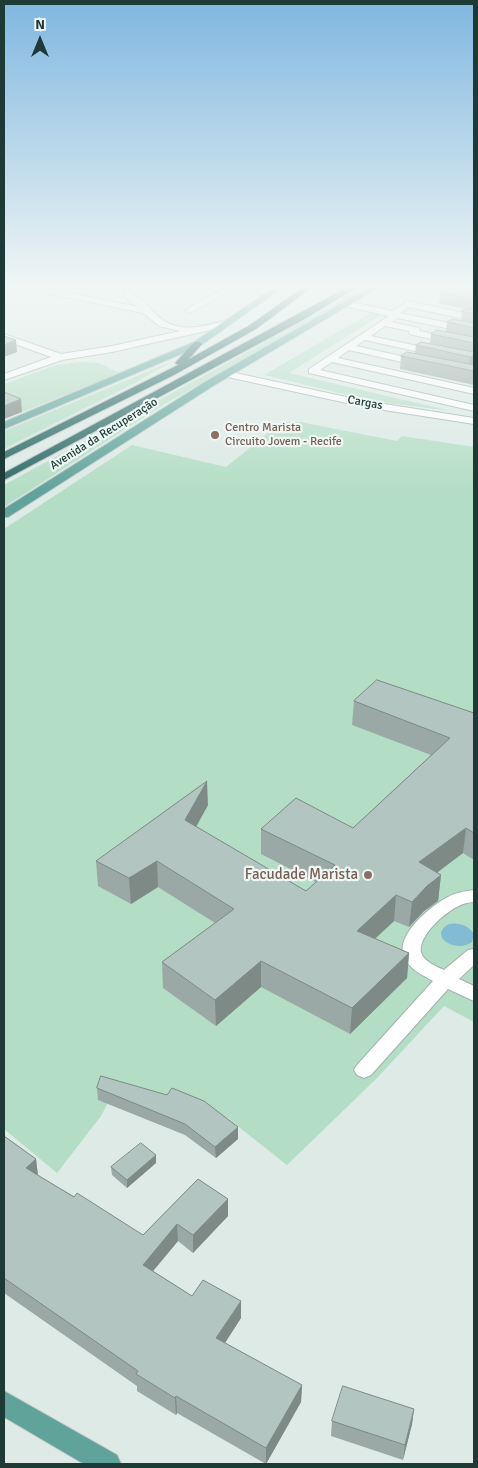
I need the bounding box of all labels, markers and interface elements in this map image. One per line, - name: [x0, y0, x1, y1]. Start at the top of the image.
- north arrow: [15, 15, 65, 65]
- text: N: [35, 16, 45, 33]
- street label: Cargas: [346, 393, 384, 413]
- street label: Avenida da Recuperação: [47, 395, 161, 473]
- place label: Centro Marista Circuito Jovem - Recife: [225, 421, 342, 449]
- marker: Centro Marista Circuito Jovem - Recife: [209, 429, 221, 441]
- place label: Facudade Marista: [245, 866, 358, 884]
- marker: Facudade Marista: [362, 869, 374, 881]

